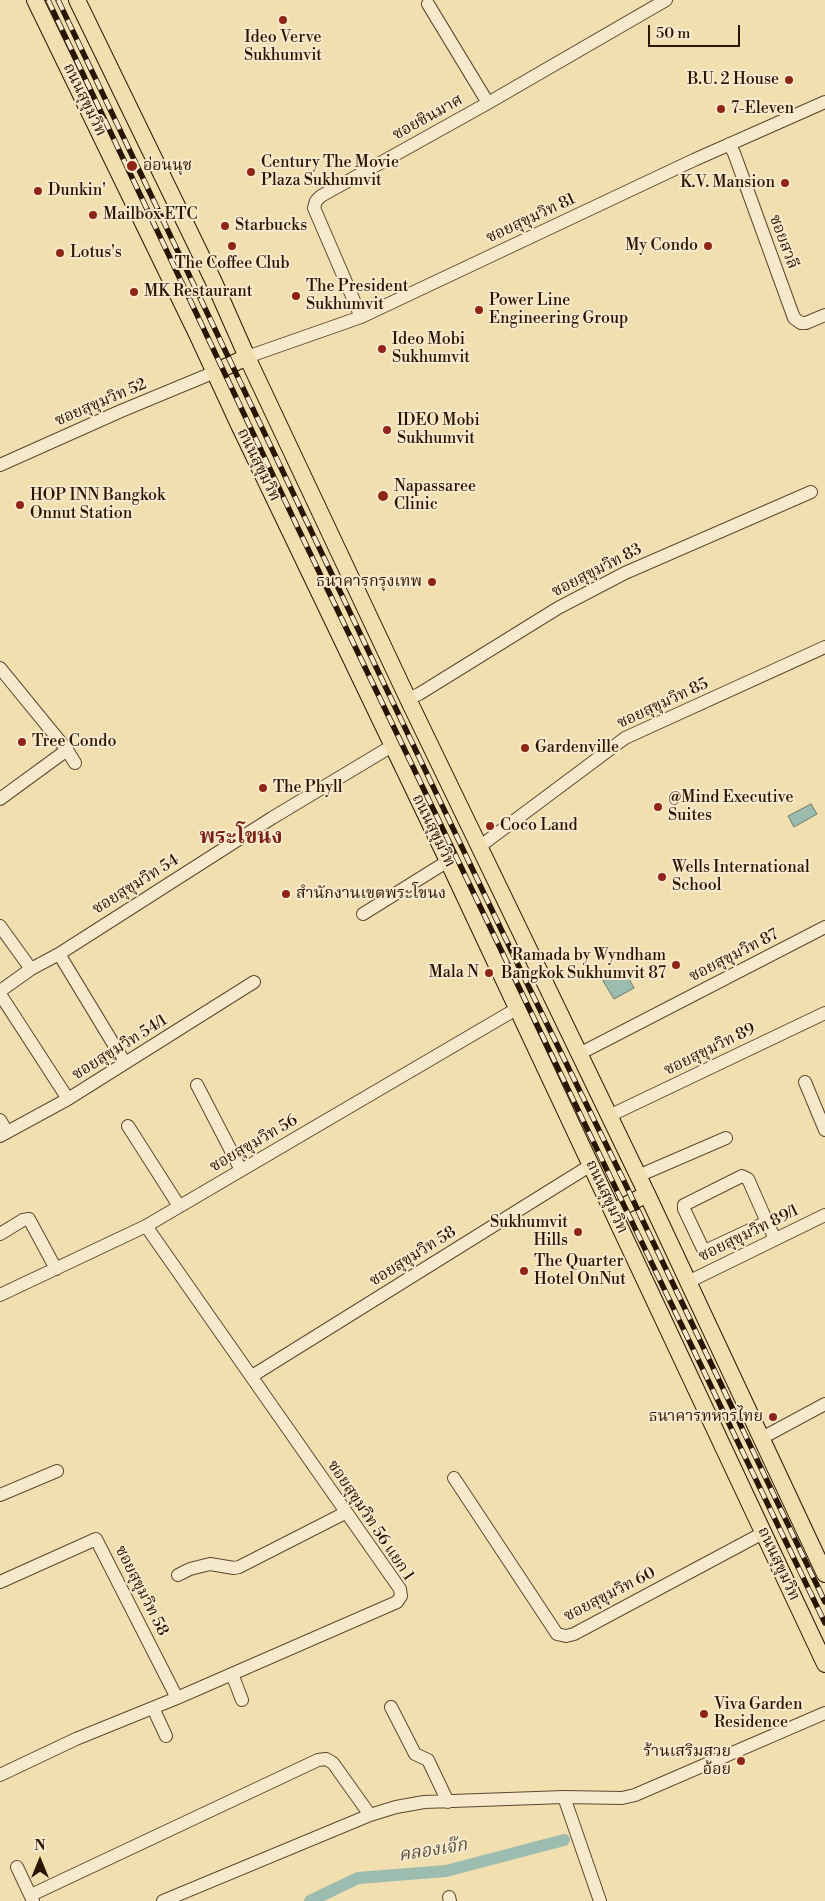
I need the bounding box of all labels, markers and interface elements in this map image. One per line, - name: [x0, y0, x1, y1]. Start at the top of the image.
- marker: Ideo Verve Sukhumvit: [277, 14, 289, 26]
- scale bar: [650, 15, 742, 47]
- text: 50 m: [656, 24, 690, 43]
- place label: Ideo Verve Sukhumvit: [244, 28, 322, 66]
- street label: ถนนสุขุมวิท: [58, 60, 110, 140]
- place label: B.U. 2 House: [687, 70, 779, 90]
- marker: B.U. 2 House: [783, 74, 795, 86]
- street label: ซอยชินมาศ: [390, 91, 466, 145]
- place label: 7-Eleven: [731, 99, 794, 119]
- marker: 7-Eleven: [715, 103, 727, 115]
- place label: Century The Movie Plaza Sukhumvit: [261, 153, 399, 191]
- place label: อ่อนนุช: [143, 156, 192, 176]
- marker: อ่อนนุช: [125, 159, 139, 173]
- marker: Century The Movie Plaza Sukhumvit: [245, 166, 257, 178]
- place label: K.V. Mansion: [680, 173, 775, 193]
- marker: K.V. Mansion: [779, 177, 791, 189]
- place label: Dunkin': [48, 181, 106, 201]
- marker: Dunkin': [32, 185, 44, 197]
- street label: ซอยสุขุมวิท 81: [483, 190, 579, 248]
- place label: Mailbox ETC: [103, 205, 198, 225]
- marker: Mailbox ETC: [87, 209, 99, 221]
- street label: ซอยสวลี: [764, 212, 802, 272]
- place label: Starbucks: [235, 216, 307, 236]
- marker: Starbucks: [219, 220, 231, 232]
- place label: My Condo: [625, 236, 698, 256]
- marker: The Coffee Club: [226, 240, 238, 252]
- marker: My Condo: [702, 240, 714, 252]
- place label: Lotus's: [70, 243, 122, 263]
- marker: Lotus's: [54, 247, 66, 259]
- place label: The Coffee Club: [174, 254, 290, 274]
- place label: The President Sukhumvit: [306, 277, 408, 315]
- place label: MK Restaurant: [144, 282, 253, 302]
- marker: MK Restaurant: [128, 286, 140, 298]
- marker: The President Sukhumvit: [290, 290, 302, 302]
- place label: Power Line Engineering Group: [489, 291, 628, 329]
- marker: Power Line Engineering Group: [473, 304, 485, 316]
- place label: Ideo Mobi Sukhumvit: [392, 330, 470, 368]
- marker: Ideo Mobi Sukhumvit: [376, 343, 388, 355]
- street label: ซอยสุขุมวิท 52: [52, 375, 150, 431]
- place label: IDEO Mobi Sukhumvit: [397, 411, 480, 449]
- marker: IDEO Mobi Sukhumvit: [381, 424, 393, 436]
- street label: ถนนสุขุมวิท: [232, 425, 284, 505]
- place label: Napassaree Clinic: [394, 477, 476, 515]
- place label: HOP INN Bangkok Onnut Station: [30, 486, 165, 524]
- marker: Napassaree Clinic: [376, 489, 390, 503]
- marker: HOP INN Bangkok Onnut Station: [14, 499, 26, 511]
- street label: ซอยสุขุมวิท 83: [549, 540, 645, 602]
- place label: ธนาคารกรุงเทพ: [316, 572, 422, 592]
- marker: ธนาคารกรุงเทพ: [426, 576, 438, 588]
- street label: ซอยสุขุมวิท 85: [614, 674, 712, 734]
- place label: Tree Condo: [32, 732, 116, 752]
- marker: Tree Condo: [16, 736, 28, 748]
- place label: Gardenville: [535, 738, 619, 758]
- marker: Gardenville: [519, 742, 531, 754]
- place label: The Phyll: [273, 778, 342, 798]
- marker: The Phyll: [257, 782, 269, 794]
- place label: @Mind Executive Suites: [668, 788, 794, 826]
- street label: ถนนสุขุมวิท: [407, 791, 459, 871]
- marker: @Mind Executive Suites: [652, 801, 664, 813]
- place label: Coco Land: [500, 816, 578, 836]
- marker: Coco Land: [484, 820, 496, 832]
- district label: พระโขนง: [200, 825, 282, 851]
- street label: ซอยสุขุมวิท 54: [89, 851, 183, 919]
- place label: Wells International School: [672, 858, 810, 896]
- marker: Wells International School: [656, 871, 668, 883]
- place label: สำนักงานเขตพระโขนง: [296, 884, 446, 904]
- marker: สำนักงานเขตพระโขนง: [280, 888, 292, 900]
- street label: ซอยสุขุมวิท 87: [686, 925, 782, 987]
- place label: Ramada by Wyndham Bangkok Sukhumvit 87: [501, 946, 666, 984]
- marker: Ramada by Wyndham Bangkok Sukhumvit 87: [670, 959, 682, 971]
- place label: Mala N: [429, 963, 479, 983]
- marker: Mala N: [483, 967, 495, 979]
- street label: ซอยสุขุมวิท 54/1: [69, 1011, 171, 1085]
- street label: ซอยสุขุมวิท 89: [661, 1020, 759, 1080]
- street label: ซอยสุขุมวิท 56: [207, 1111, 301, 1177]
- street label: ถนนสุขุมวิท: [581, 1157, 631, 1237]
- street label: ซอยสุขุมวิท 89/1: [696, 1201, 802, 1267]
- place label: Sukhumvit Hills: [490, 1213, 568, 1251]
- street label: ซอยสุขุมวิท 58: [366, 1223, 460, 1291]
- marker: Sukhumvit Hills: [572, 1226, 584, 1238]
- place label: The Quarter Hotel OnNut: [534, 1252, 626, 1290]
- marker: The Quarter Hotel OnNut: [518, 1265, 530, 1277]
- place label: ธนาคารทหารไทย: [648, 1407, 763, 1427]
- marker: ธนาคารทหารไทย: [767, 1411, 779, 1423]
- street label: ซอยสุขุมวิท 56 แยก 1: [322, 1457, 418, 1585]
- street label: ถนนสุขุมวิท: [753, 1524, 803, 1604]
- street label: ซอยสุขุมวิท 58: [110, 1543, 172, 1639]
- street label: ซอยสุขุมวิท 60: [561, 1564, 659, 1626]
- place label: Viva Garden Residence: [714, 1695, 802, 1733]
- marker: Viva Garden Residence: [698, 1708, 710, 1720]
- place label: ร้านเสริมสวย อ้อย: [643, 1742, 731, 1780]
- marker: ร้านเสริมสวย อ้อย: [735, 1755, 747, 1767]
- water label: คลองเจ๊ก: [397, 1835, 469, 1867]
- north arrow: [15, 1836, 65, 1886]
- text: N: [34, 1837, 46, 1855]

